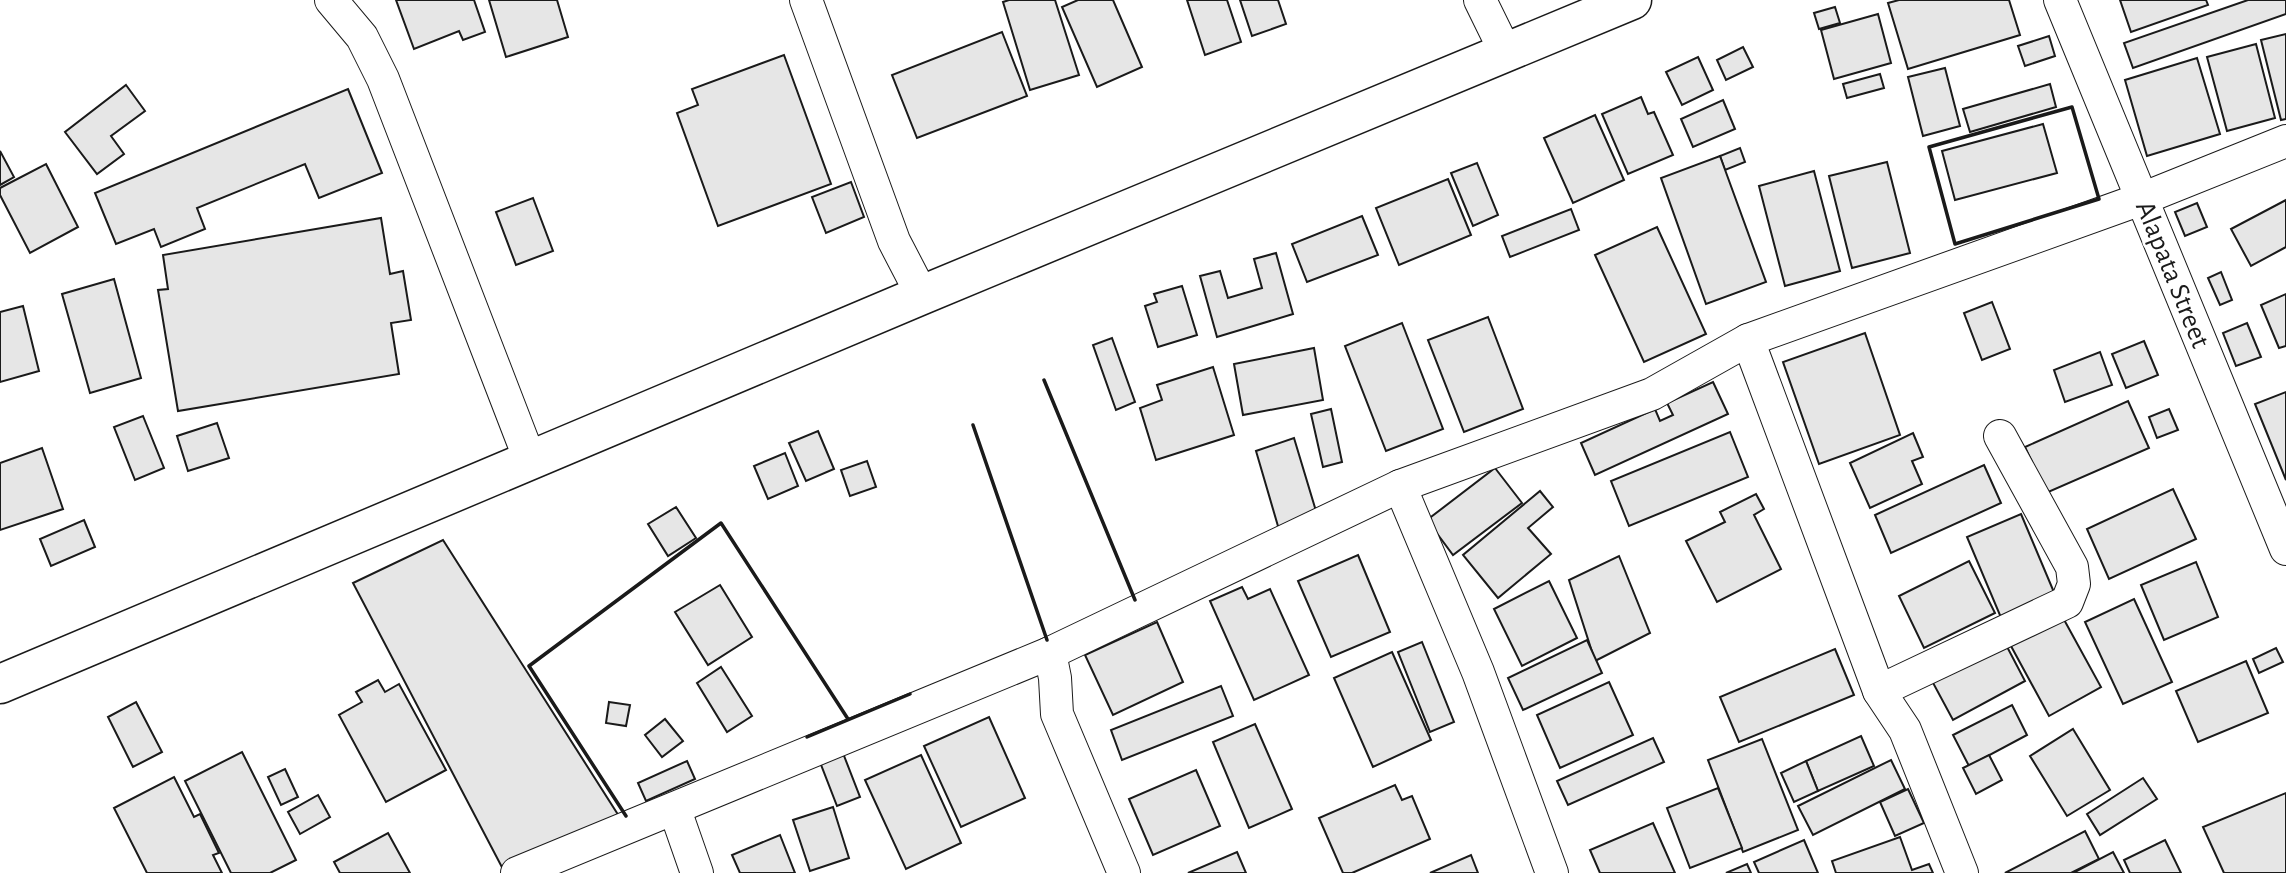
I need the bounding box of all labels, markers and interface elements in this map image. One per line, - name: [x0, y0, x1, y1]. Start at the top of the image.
- street label: Alapata Street: [2130, 197, 2214, 352]

